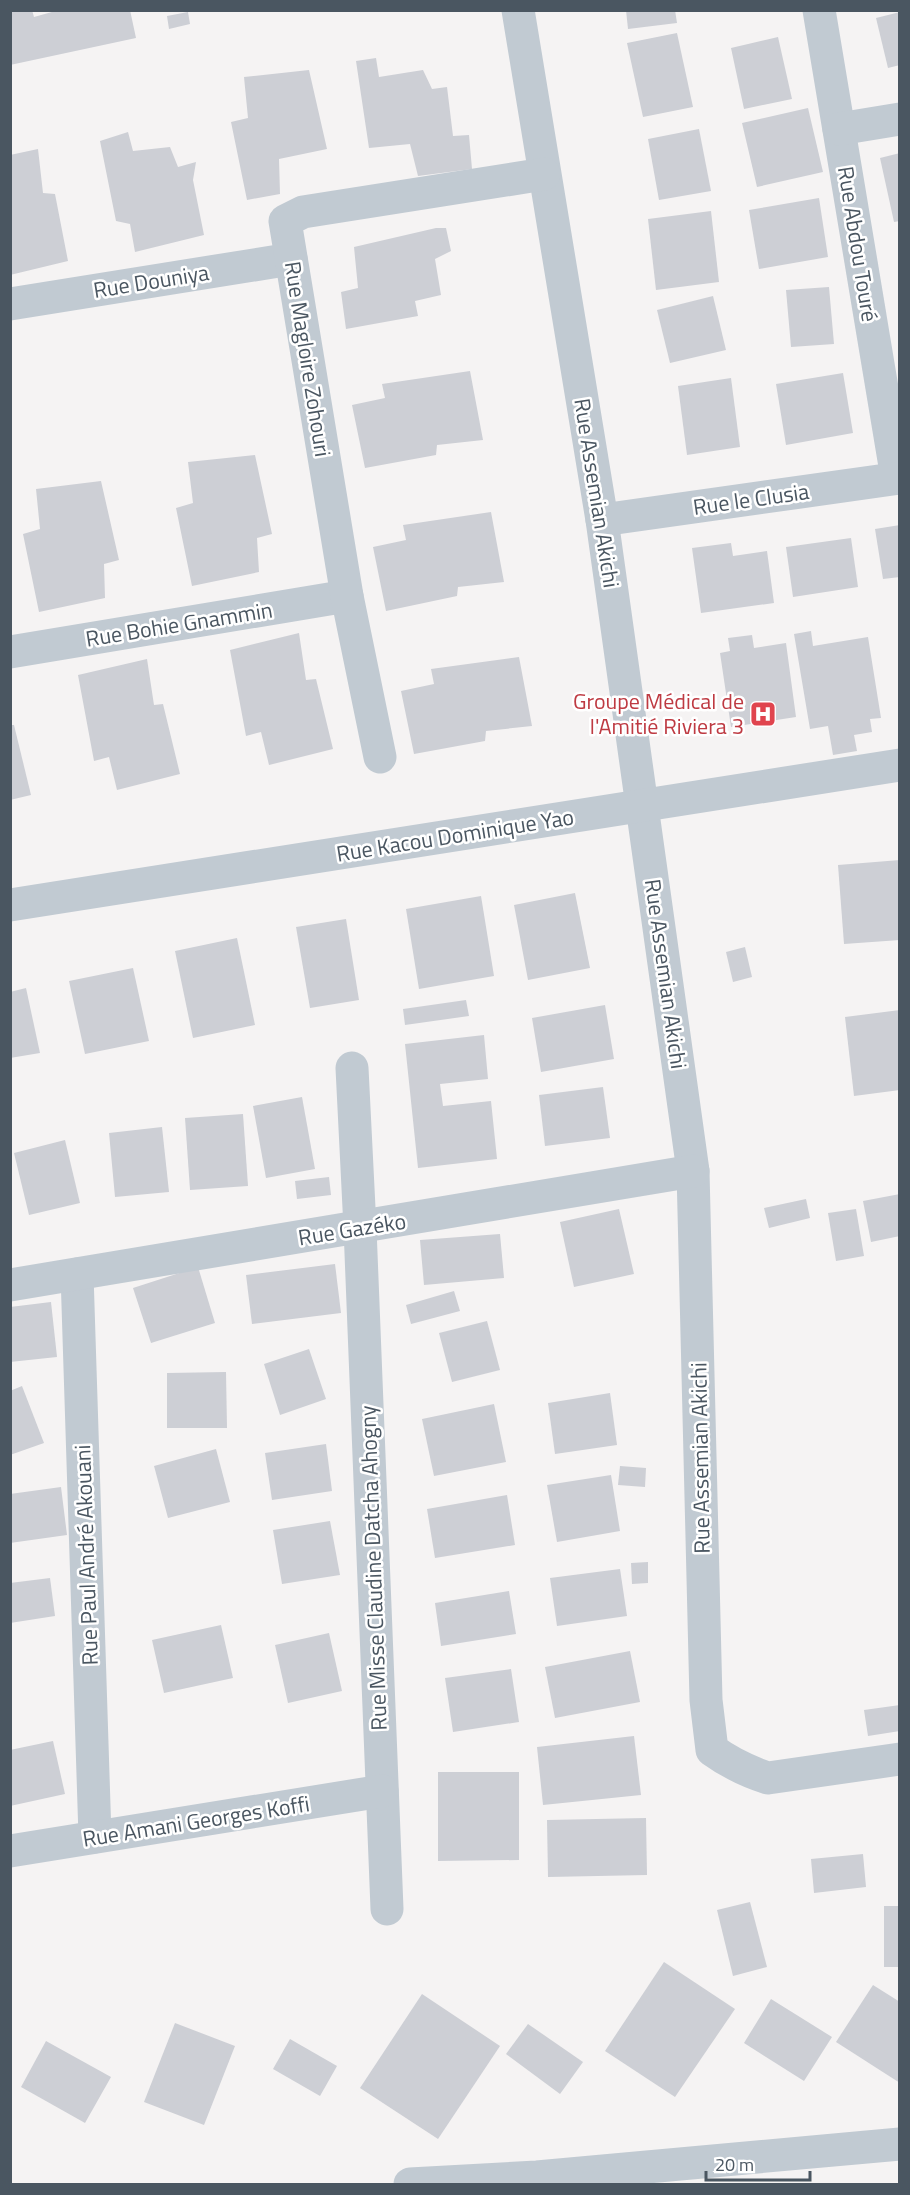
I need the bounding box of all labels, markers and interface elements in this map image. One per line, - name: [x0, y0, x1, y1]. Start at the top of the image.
- street label: Rue Abdou Touré: [829, 164, 887, 324]
- street label: Rue Douniya: [91, 255, 211, 307]
- street label: Rue Magloire Zohouri: [276, 259, 340, 459]
- street label: Rue Assemian Akichi: [565, 396, 629, 590]
- street label: Rue le Clusia: [691, 474, 811, 524]
- street label: Rue Bohie Gnammin: [83, 592, 275, 656]
- place label: Groupe Médical de l'Amitié Riviera 3: [573, 684, 744, 743]
- hospital icon: Groupe Médical de l'Amitié Riviera 3: [748, 699, 778, 729]
- street label: Rue Kacou Dominique Yao: [334, 799, 576, 871]
- street label: Rue Assemian Akichi: [636, 877, 696, 1071]
- street label: Rue Gazéko: [296, 1204, 408, 1254]
- street label: Rue Assemian Akichi: [681, 1362, 719, 1554]
- street label: Rue Misse Claudine Datcha Ahogny: [350, 1405, 396, 1731]
- street label: Rue Paul André Akouani: [65, 1444, 107, 1666]
- street label: Rue Amani Georges Koffi: [80, 1786, 312, 1856]
- scale bar: [706, 2144, 810, 2182]
- text: 20 m: [715, 2151, 754, 2178]

